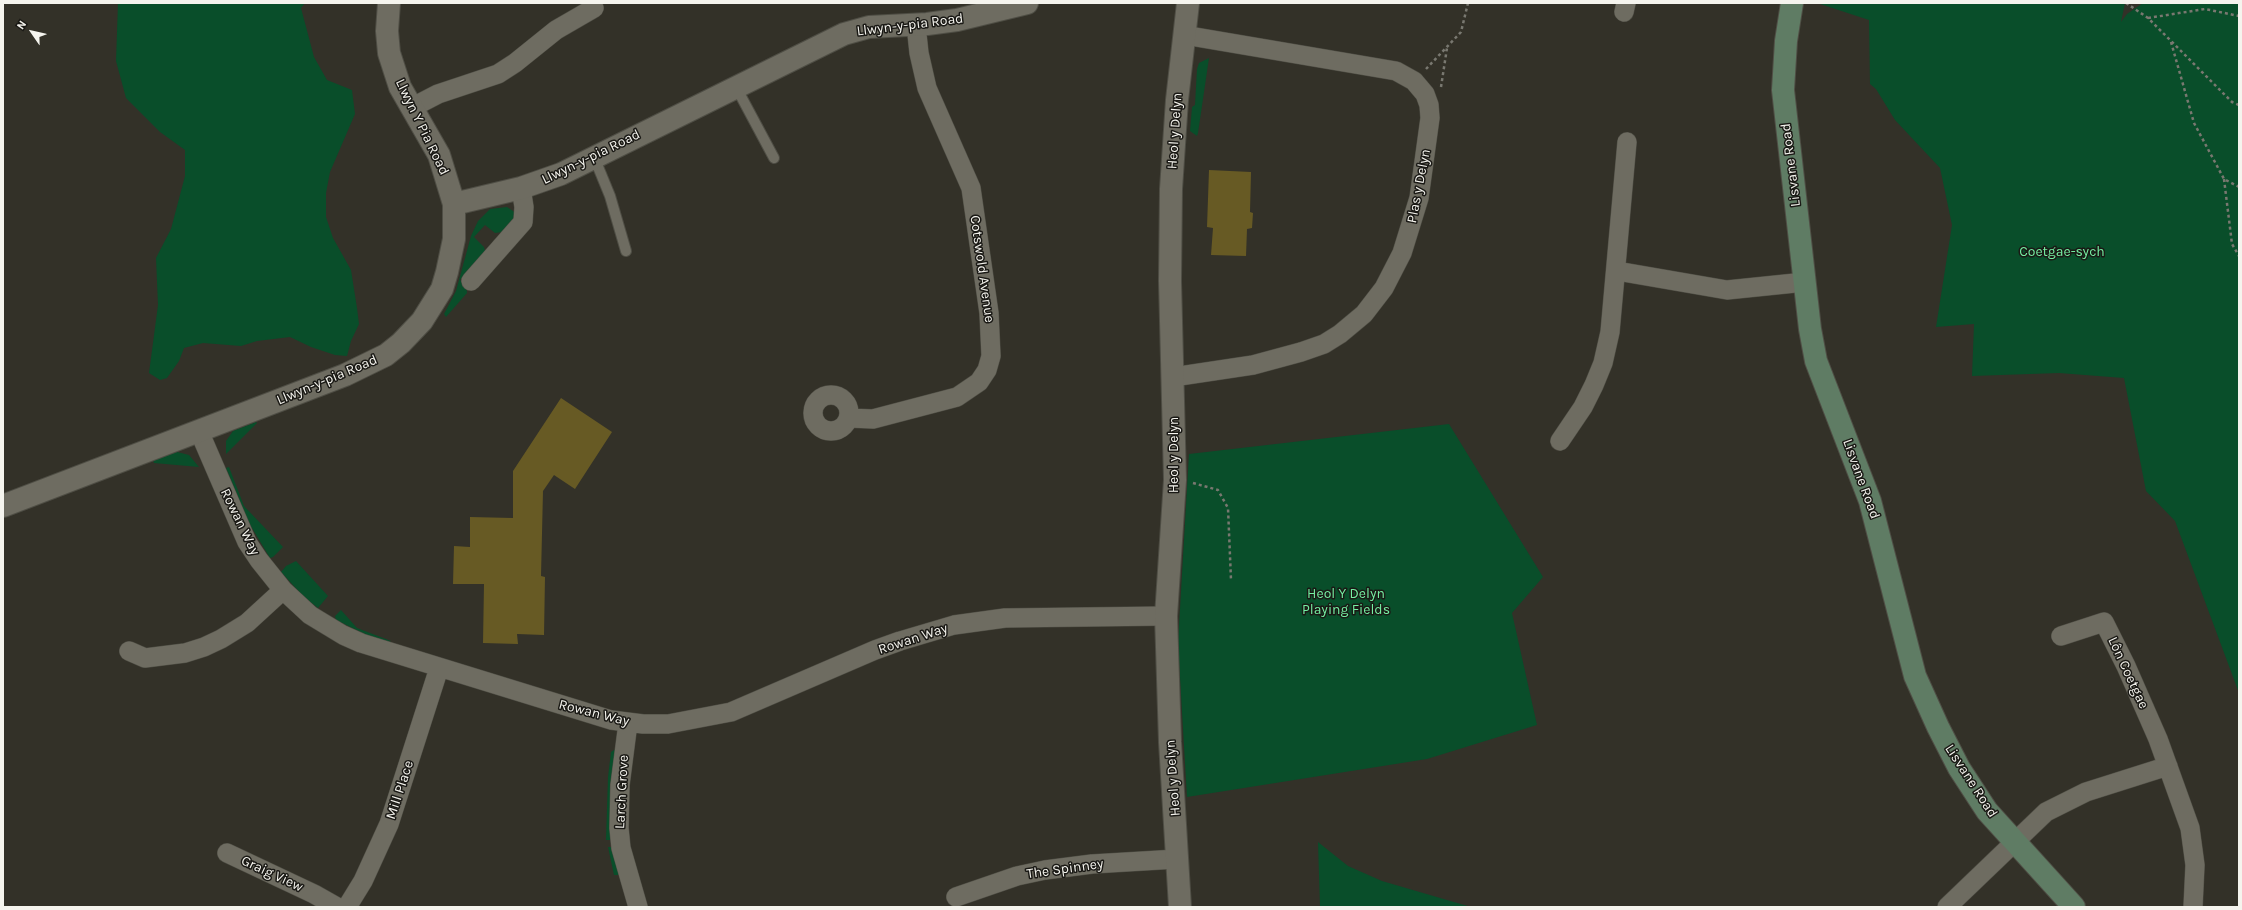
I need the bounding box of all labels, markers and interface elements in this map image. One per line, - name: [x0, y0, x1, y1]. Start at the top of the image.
- street label: Llwyn-y-pia Road: [856, 10, 964, 40]
- north arrow: [12, 12, 52, 52]
- text: N: [14, 18, 29, 32]
- street label: Llwyn Y Pia Road: [391, 76, 453, 178]
- street label: Heol y Delyn: [1164, 92, 1186, 170]
- street label: Lisvane Road: [1778, 122, 1804, 208]
- street label: Llwyn-y-pia Road: [539, 126, 643, 188]
- street label: Plas y Delyn: [1404, 147, 1434, 225]
- street label: Cotswold Avenue: [966, 214, 998, 324]
- park label: Coetgae-sych: [2019, 244, 2105, 260]
- street label: Llwyn-y-pia Road: [274, 351, 380, 409]
- street label: Heol y Delyn: [1166, 417, 1182, 493]
- street label: Lisvane Road: [1839, 437, 1883, 521]
- street label: Rowan Way: [217, 486, 263, 558]
- park label: Heol Y Delyn Playing Fields: [1302, 586, 1390, 618]
- street label: Rowan Way: [876, 620, 950, 658]
- street label: Lôn Coetgae: [2104, 634, 2152, 712]
- street label: Rowan Way: [557, 696, 631, 730]
- street label: Heol y Delyn: [1162, 739, 1184, 817]
- street label: Lisvane Road: [1941, 741, 2001, 821]
- street label: Larch Grove: [612, 754, 632, 830]
- street label: Mill Place: [383, 758, 417, 822]
- street label: Graig View: [238, 852, 306, 896]
- street label: The Spinney: [1026, 855, 1104, 883]

